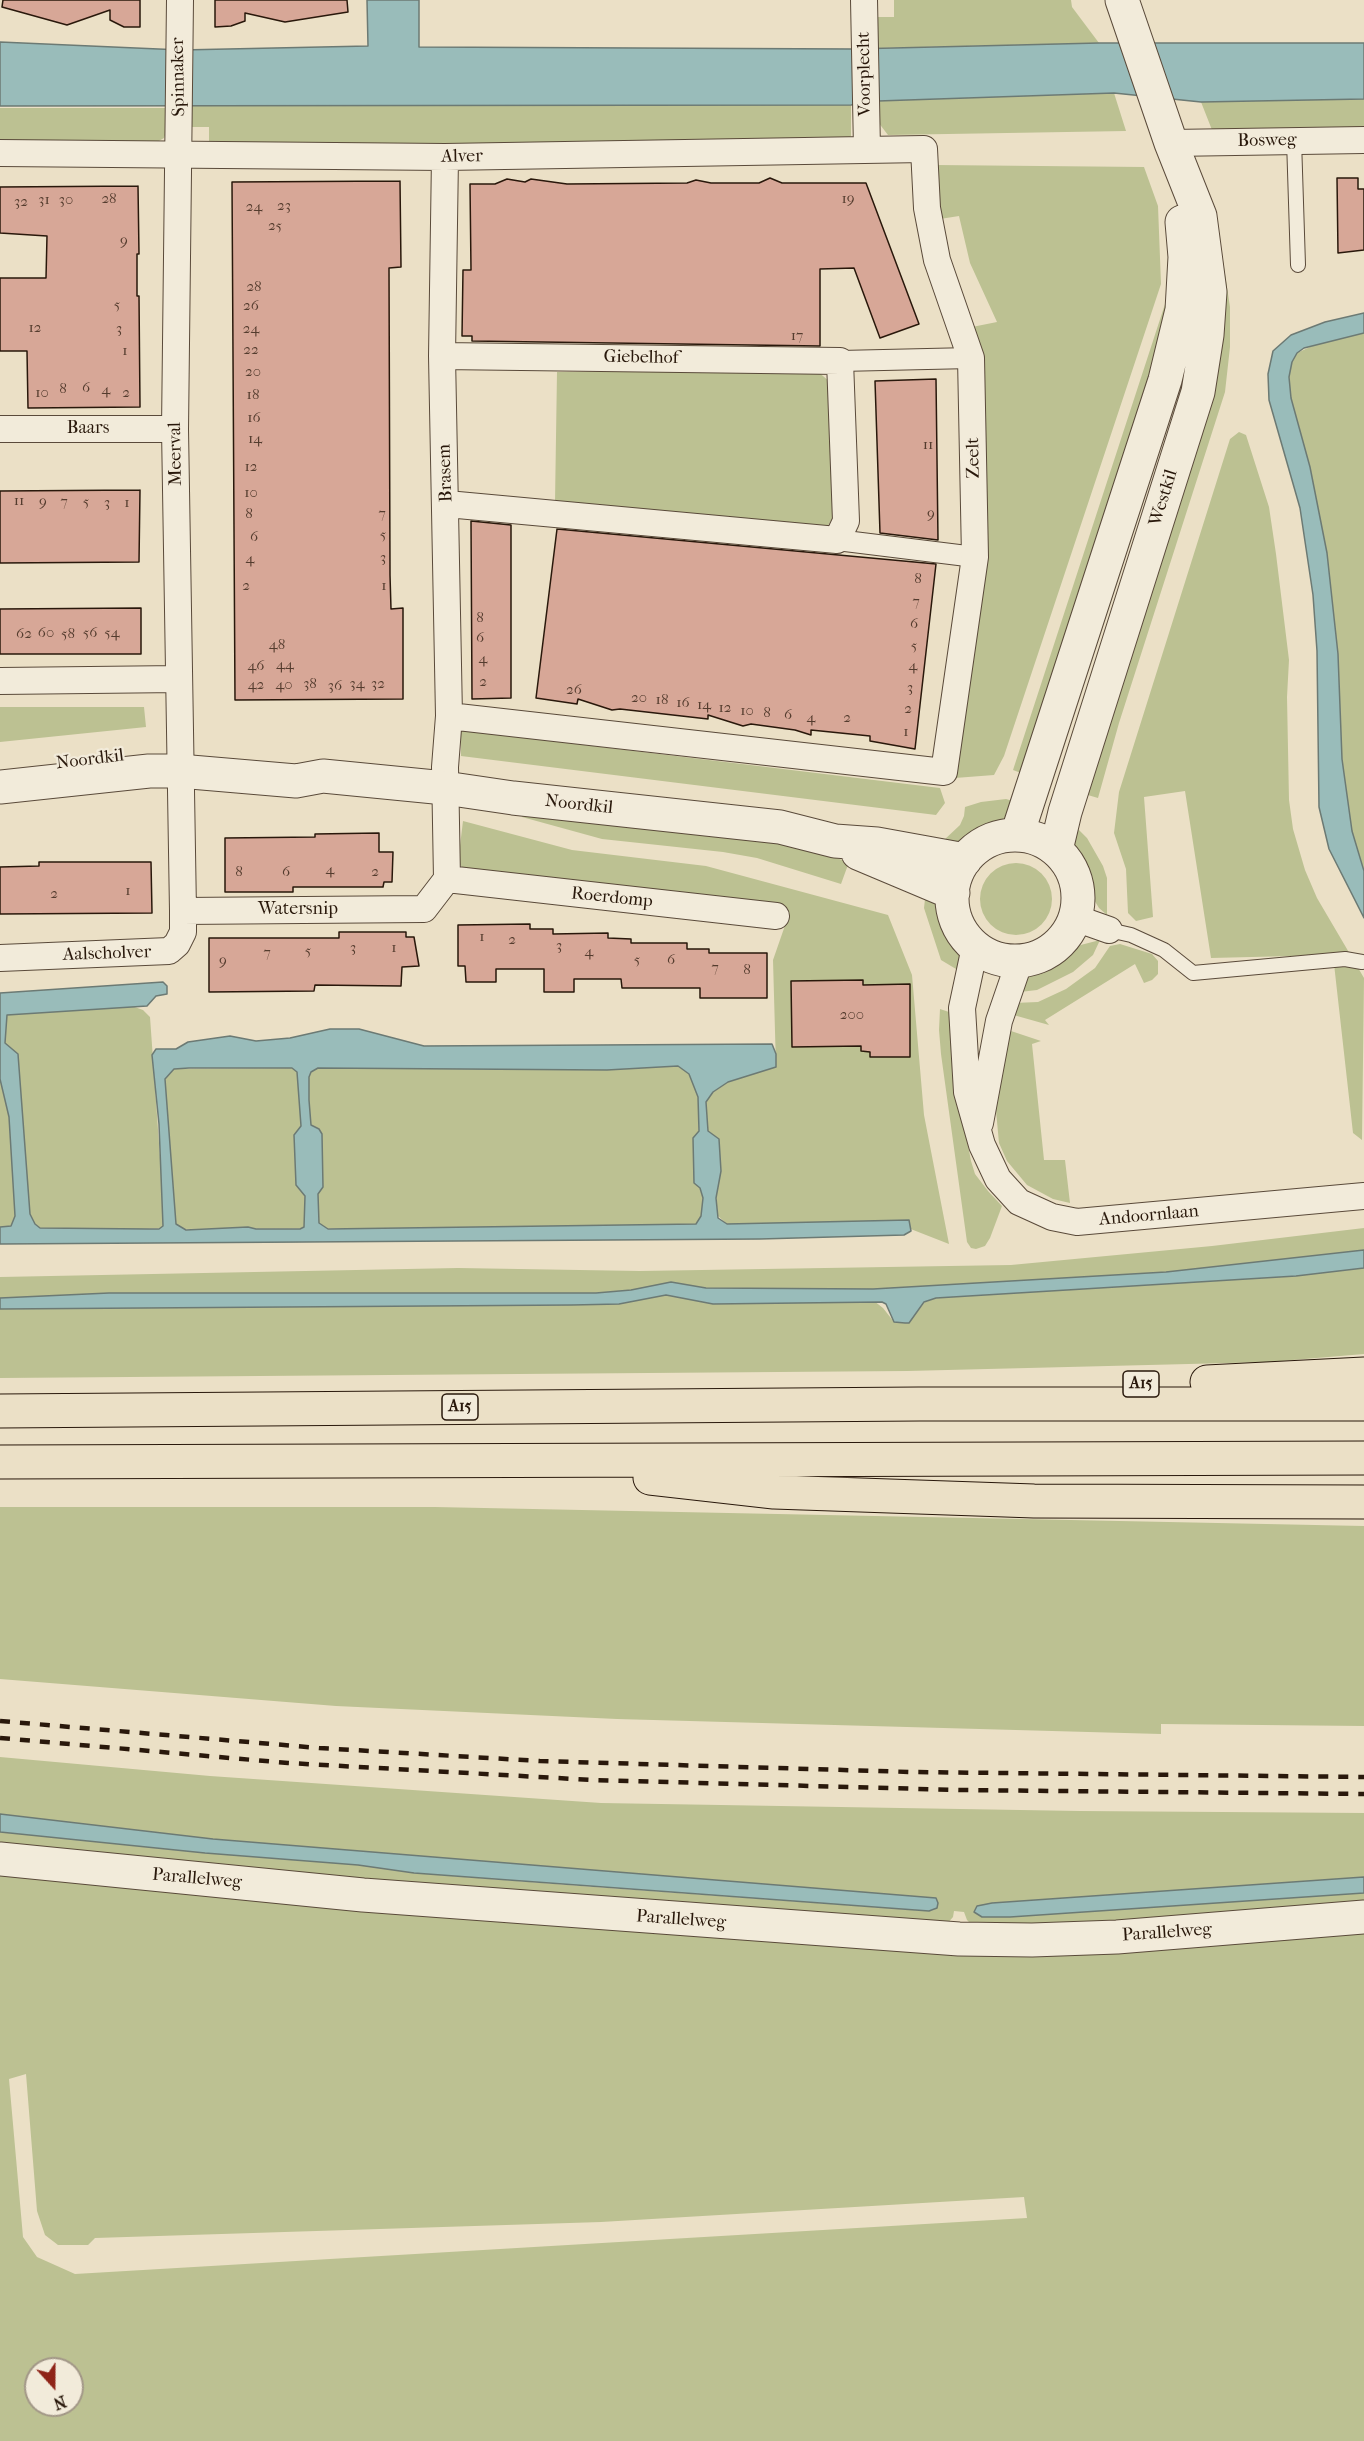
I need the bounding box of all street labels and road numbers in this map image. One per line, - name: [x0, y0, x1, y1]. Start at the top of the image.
- street label: Voorplecht: [853, 32, 877, 116]
- street label: Spinnaker: [168, 37, 190, 117]
- street label: Bosweg: [1237, 130, 1297, 152]
- street label: Alver: [441, 146, 483, 168]
- street label: Giebelhof: [603, 347, 679, 369]
- street label: Baars: [67, 418, 109, 440]
- street label: Meerval: [165, 422, 187, 486]
- street label: Zeelt: [963, 437, 985, 479]
- street label: Brasem: [434, 444, 458, 502]
- street label: Westkil: [1145, 467, 1183, 529]
- street label: Noordkil: [55, 745, 125, 775]
- street label: Noordkil: [544, 791, 614, 819]
- street label: Roerdomp: [570, 883, 654, 913]
- street label: Watersnip: [258, 899, 338, 921]
- street label: Aalscholver: [62, 942, 152, 966]
- street label: Andoornlaan: [1098, 1201, 1200, 1231]
- road number: A15: [1123, 1371, 1159, 1397]
- road number: A15: [442, 1394, 478, 1420]
- street label: Parallelweg: [151, 1864, 243, 1894]
- street label: Parallelweg: [635, 1906, 727, 1934]
- street label: Parallelweg: [1121, 1919, 1213, 1947]

